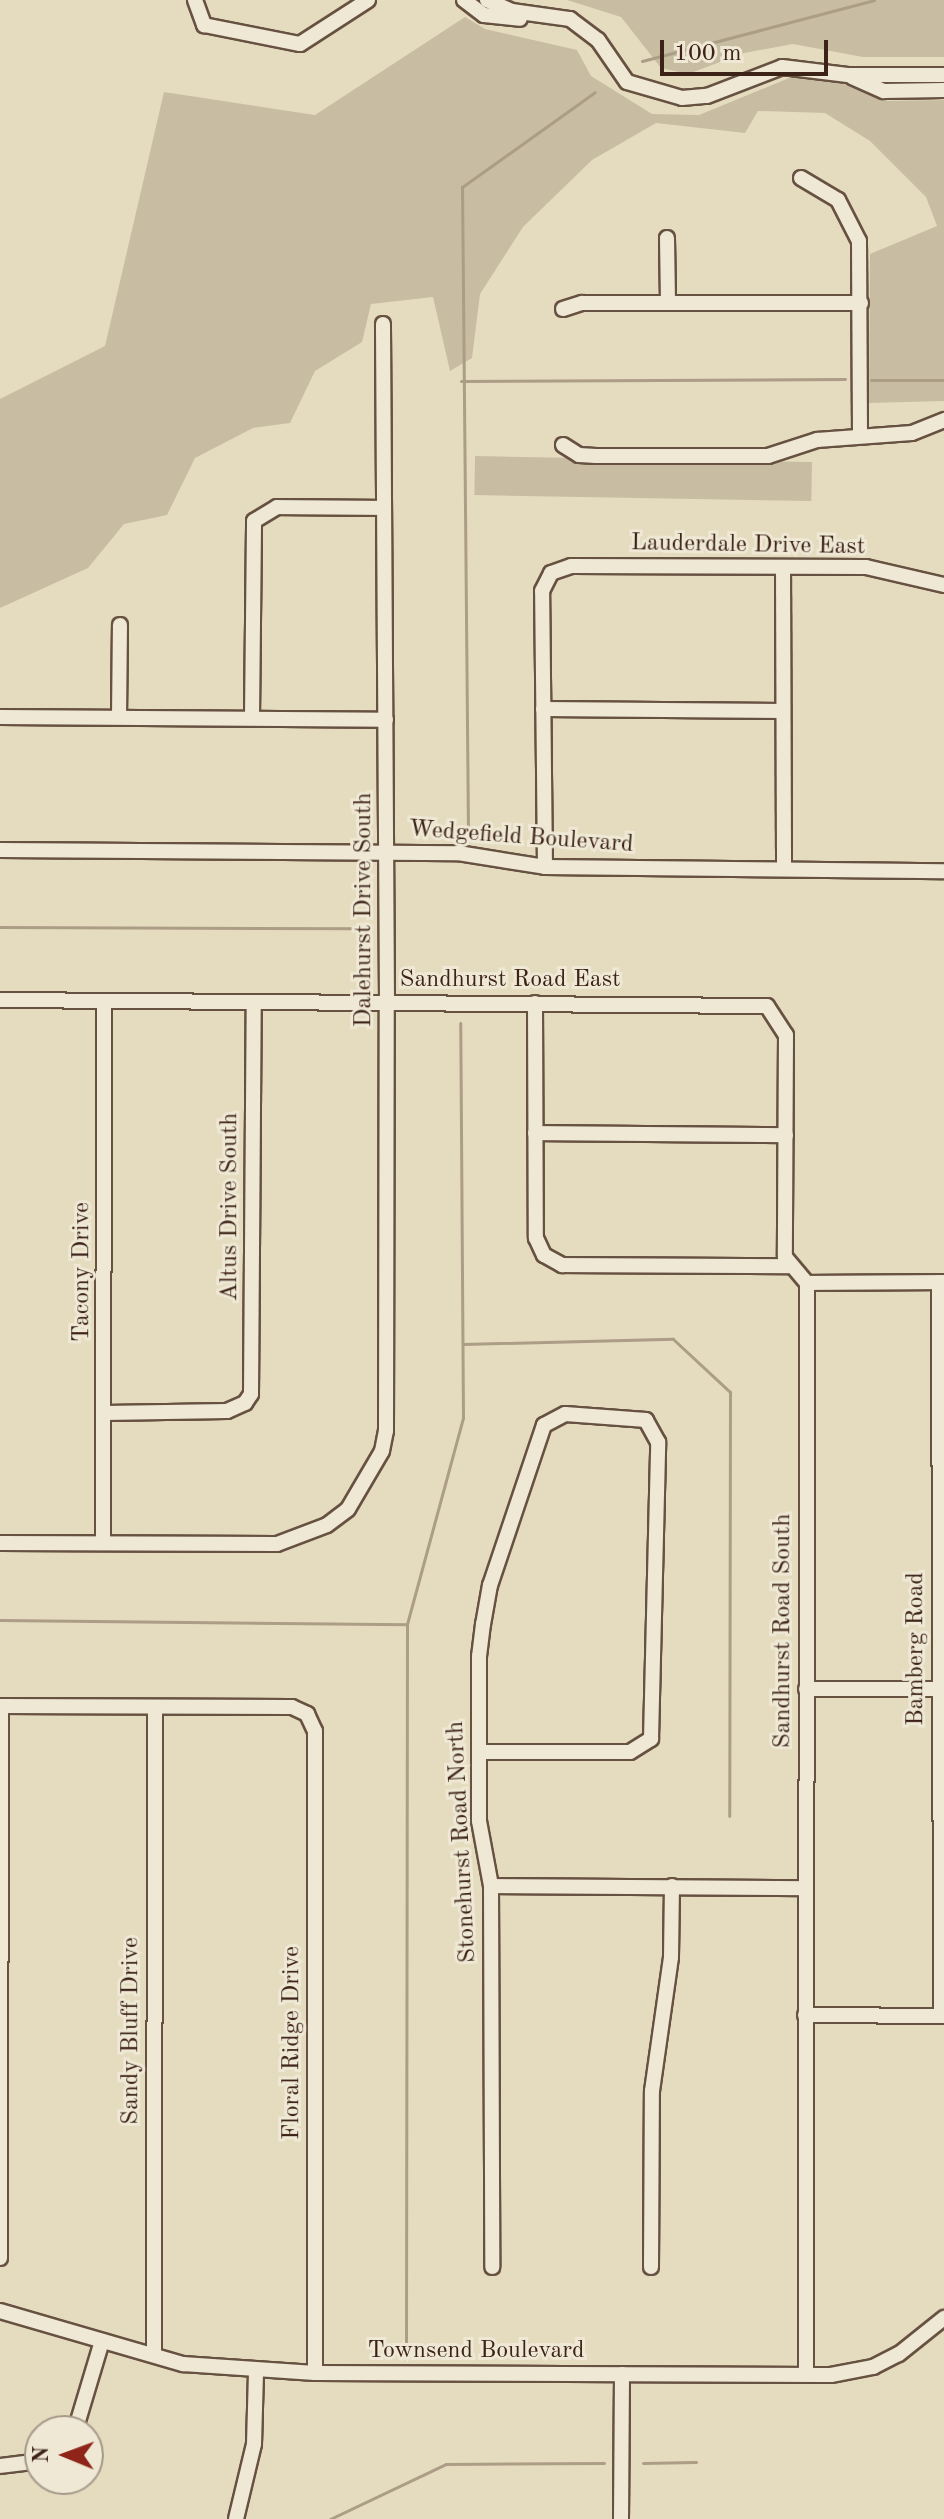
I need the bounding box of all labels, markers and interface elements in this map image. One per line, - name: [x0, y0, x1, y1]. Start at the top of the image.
- scale bar: [664, 24, 832, 74]
- text: 100 m: [674, 42, 742, 66]
- street label: Lauderdale Drive East: [631, 530, 865, 562]
- street label: Dalehurst Drive South: [351, 793, 379, 1027]
- street label: Wedgefield Boulevard: [408, 816, 634, 860]
- street label: Sandhurst Road East: [400, 967, 620, 995]
- street label: Altus Drive South: [217, 1113, 245, 1301]
- street label: Tacony Drive: [69, 1202, 97, 1342]
- street label: Sandhurst Road South: [770, 1514, 798, 1748]
- street label: Bamberg Road: [903, 1572, 931, 1726]
- street label: Stonehurst Road North: [442, 1720, 484, 1964]
- street label: Sandy Bluff Drive: [118, 1937, 146, 2125]
- street label: Floral Ridge Drive: [279, 1946, 307, 2140]
- street label: Townsend Boulevard: [367, 2338, 585, 2366]
- north arrow: [24, 2415, 104, 2495]
- text: N: [31, 2446, 53, 2463]

